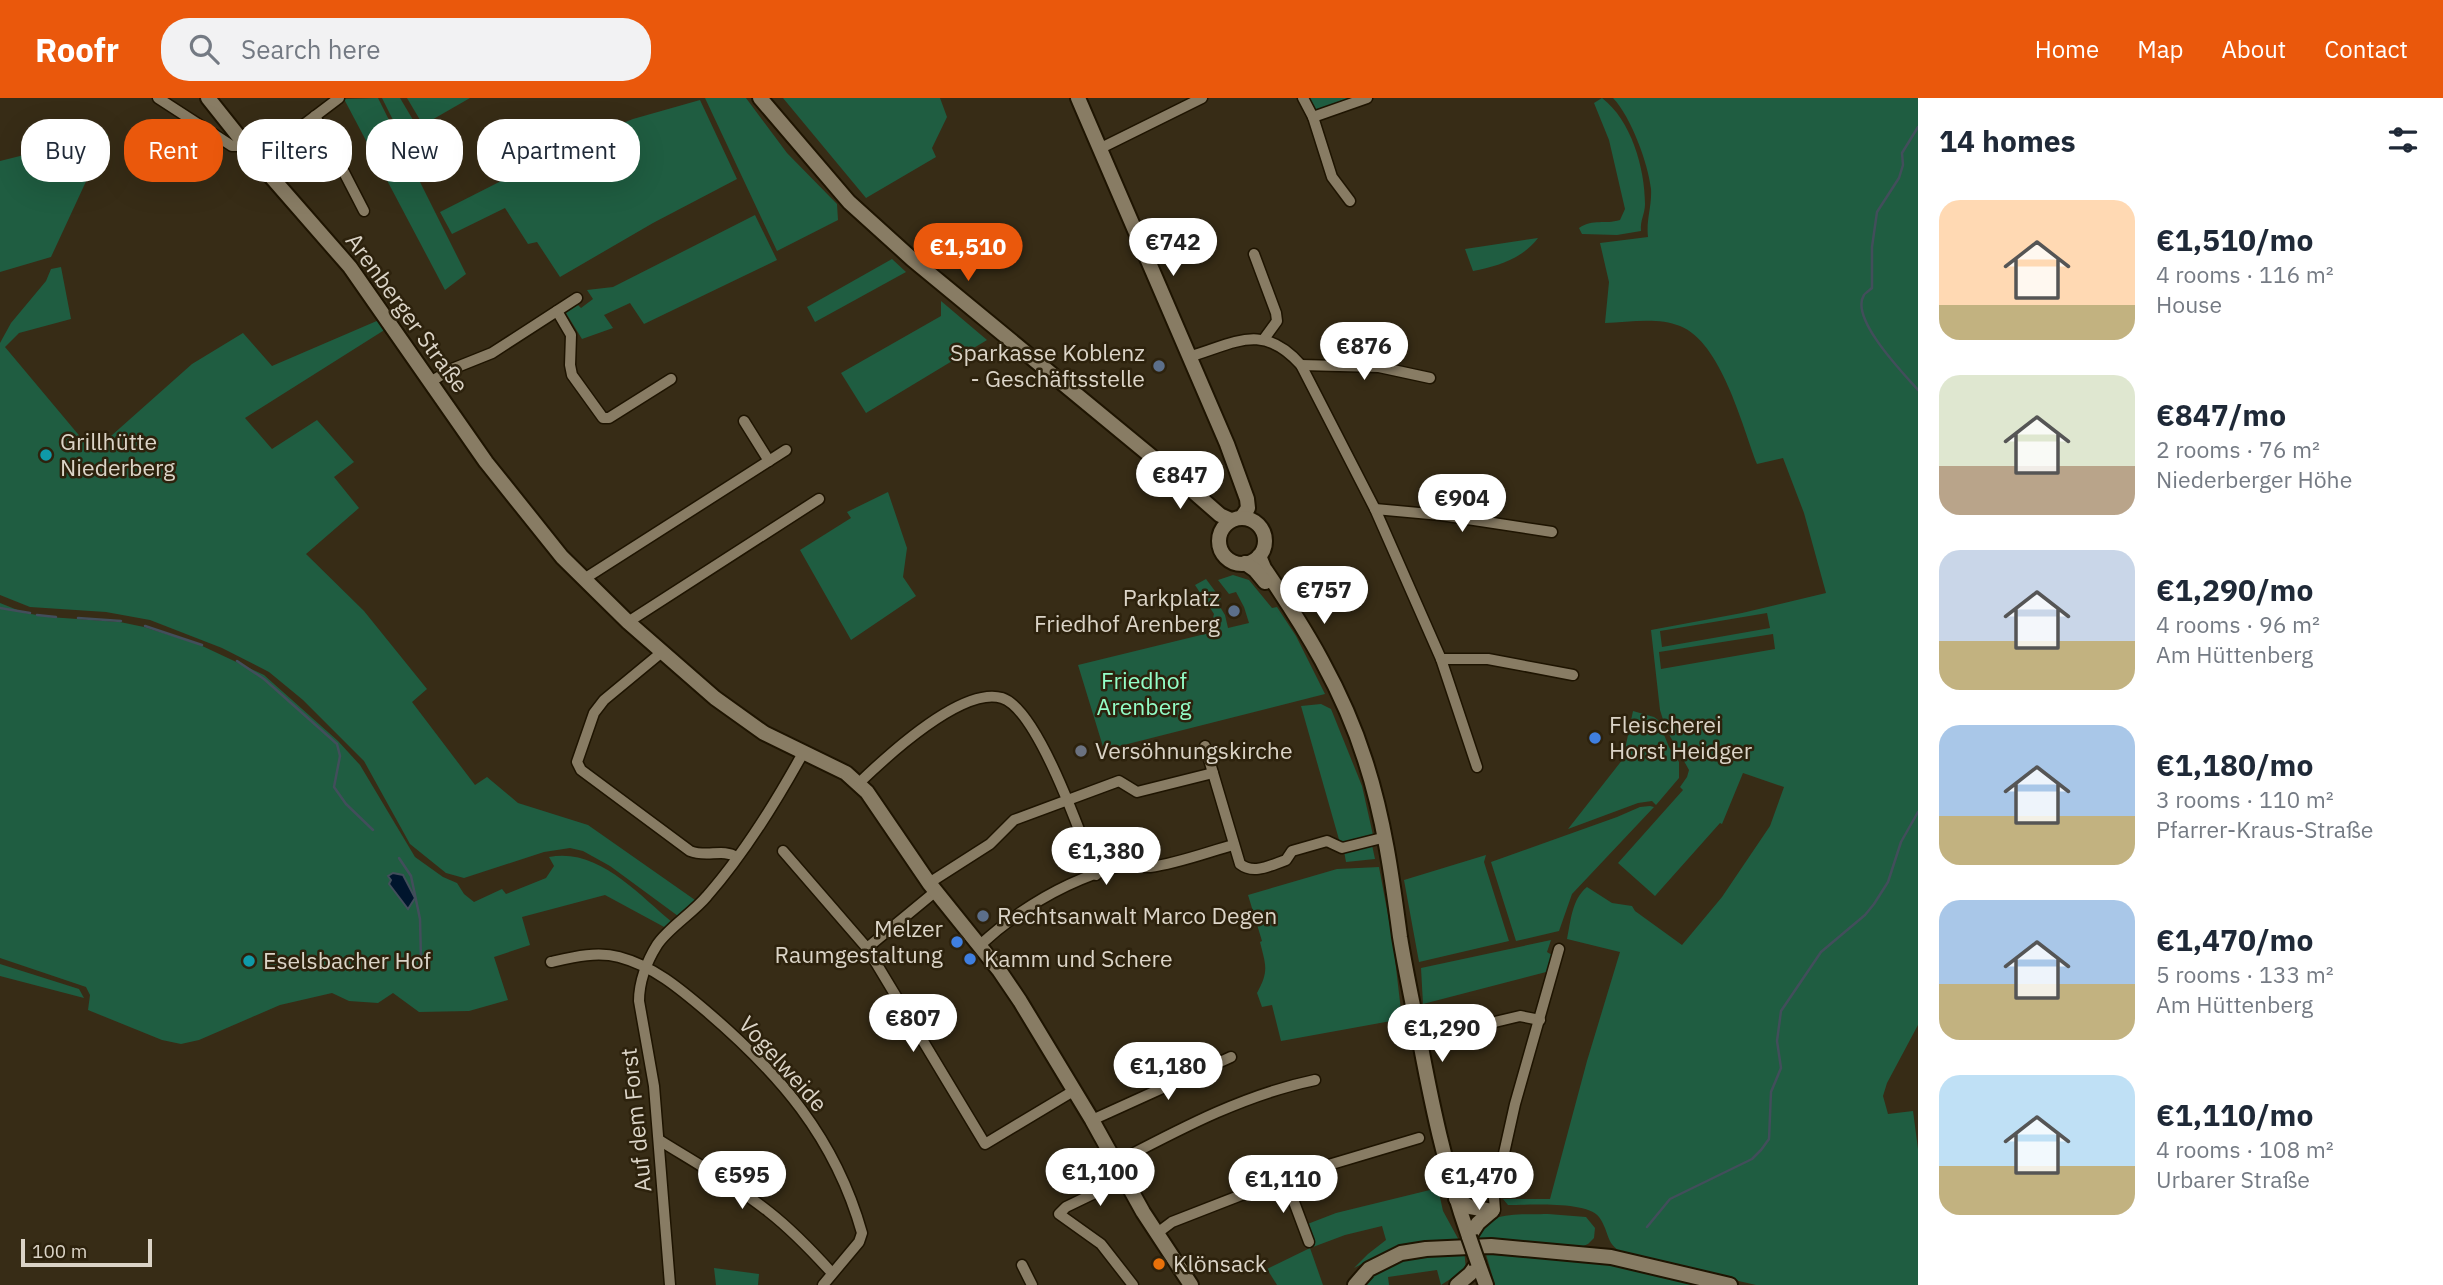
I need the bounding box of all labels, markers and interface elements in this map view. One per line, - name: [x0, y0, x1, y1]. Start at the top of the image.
- search box: [161, 18, 651, 81]
- text: Roofr: [35, 28, 119, 71]
- icon: search: [185, 30, 223, 68]
- text: Search here: [241, 32, 380, 66]
- text: Home: [2035, 33, 2099, 65]
- text: Map: [2137, 33, 2183, 65]
- text: About: [2221, 33, 2286, 65]
- text: Contact: [2324, 33, 2408, 65]
- chip: Buy: [21, 119, 110, 182]
- chip: Rent: [124, 119, 223, 182]
- chip: Filters: [237, 119, 352, 182]
- chip: New: [366, 119, 463, 182]
- chip: Apartment: [477, 119, 640, 182]
- text: 14 homes: [1939, 121, 2076, 160]
- icon: filters: [2384, 121, 2422, 159]
- pin: €742: [1132, 218, 1214, 278]
- text: €1,510/mo: [2156, 220, 2313, 259]
- pin: €1,510: [911, 223, 1025, 283]
- text: €742: [1145, 226, 1201, 256]
- street label: Arenberger Straße: [340, 227, 476, 398]
- icon: home: [1995, 228, 2079, 312]
- text: €1,510: [930, 231, 1006, 261]
- text: 4 rooms · 116 m²: [2156, 259, 2334, 289]
- text: House: [2156, 289, 2222, 319]
- pin: €876: [1323, 322, 1405, 382]
- text: €876: [1336, 330, 1392, 360]
- place label: Sparkasse Koblenz - Geschäftsstelle: [950, 337, 1145, 393]
- marker: Sparkasse Koblenz - Geschäftsstelle: [1151, 358, 1167, 374]
- text: €847/mo: [2156, 395, 2286, 434]
- icon: home: [1995, 403, 2079, 487]
- place label: Grillhütte Niederberg: [60, 426, 175, 482]
- text: 2 rooms · 76 m²: [2156, 434, 2320, 464]
- marker: Grillhütte Niederberg: [38, 447, 54, 463]
- pin: €847: [1139, 452, 1221, 511]
- text: €847: [1152, 459, 1208, 489]
- text: Niederberger Höhe: [2156, 464, 2352, 494]
- pin: €904: [1421, 474, 1503, 534]
- text: €904: [1434, 482, 1490, 512]
- pin: €757: [1283, 566, 1365, 626]
- text: €1,290/mo: [2156, 570, 2313, 609]
- text: €757: [1296, 574, 1352, 604]
- icon: home: [1995, 578, 2079, 662]
- place label: Parkplatz Friedhof Arenberg: [1034, 582, 1220, 638]
- marker: Parkplatz Friedhof Arenberg: [1226, 603, 1242, 619]
- text: 4 rooms · 96 m²: [2156, 609, 2320, 639]
- text: Am Hüttenberg: [2156, 639, 2313, 669]
- park label: Friedhof Arenberg: [1097, 665, 1191, 721]
- place label: Fleischerei Horst Heidger: [1609, 709, 1753, 765]
- marker: Fleischerei Horst Heidger: [1587, 730, 1603, 746]
- place label: Versöhnungskirche: [1095, 735, 1293, 765]
- marker: Versöhnungskirche: [1073, 743, 1089, 759]
- text: €1,180/mo: [2156, 745, 2313, 784]
- icon: home: [1995, 753, 2079, 837]
- text: 3 rooms · 110 m²: [2156, 784, 2334, 814]
- text: Pfarrer-Kraus-Straße: [2156, 814, 2373, 844]
- pin: €1,380: [1049, 828, 1163, 887]
- text: €1,380: [1068, 835, 1144, 865]
- place label: Rechtsanwalt Marco Degen: [997, 900, 1277, 930]
- marker: Rechtsanwalt Marco Degen: [975, 908, 991, 924]
- place label: Melzer Raumgestaltung: [775, 913, 944, 969]
- text: €1,470/mo: [2156, 920, 2313, 959]
- icon: home: [1995, 928, 2079, 1012]
- marker: Melzer Raumgestaltung: [949, 934, 965, 950]
- place label: Kamm und Schere: [984, 943, 1173, 973]
- place label: Eselsbacher Hof: [263, 945, 431, 975]
- marker: Kamm und Schere: [962, 951, 978, 967]
- marker: Eselsbacher Hof: [241, 953, 257, 969]
- text: 5 rooms · 133 m²: [2156, 959, 2334, 989]
- text: Am Hüttenberg: [2156, 989, 2313, 1019]
- pin: €807: [872, 995, 954, 1054]
- text: €807: [885, 1002, 941, 1032]
- pin: €1,290: [1385, 1004, 1499, 1064]
- street label: Vogelweide: [733, 1009, 835, 1118]
- text: €1,290: [1404, 1012, 1480, 1042]
- pin: €1,180: [1111, 1042, 1225, 1102]
- street label: Auf dem Forst: [613, 1046, 657, 1194]
- text: €1,180: [1130, 1050, 1206, 1080]
- text: €1,110/mo: [2156, 1095, 2313, 1134]
- icon: home: [1995, 1103, 2079, 1187]
- text: 4 rooms · 108 m²: [2156, 1134, 2334, 1164]
- pin: €1,100: [1043, 1148, 1157, 1208]
- pin: €595: [701, 1152, 783, 1211]
- pin: €1,470: [1422, 1152, 1536, 1212]
- text: €1,100: [1062, 1156, 1138, 1186]
- pin: €1,110: [1226, 1156, 1340, 1215]
- text: €595: [714, 1159, 770, 1189]
- text: €1,470: [1441, 1160, 1517, 1190]
- text: €1,110: [1245, 1163, 1321, 1193]
- text: Urbarer Straße: [2156, 1164, 2310, 1194]
- scale bar: [21, 1236, 152, 1268]
- text: 100 m: [32, 1239, 87, 1263]
- place label: Klönsack: [1173, 1248, 1267, 1278]
- marker: Klönsack: [1151, 1256, 1167, 1272]

